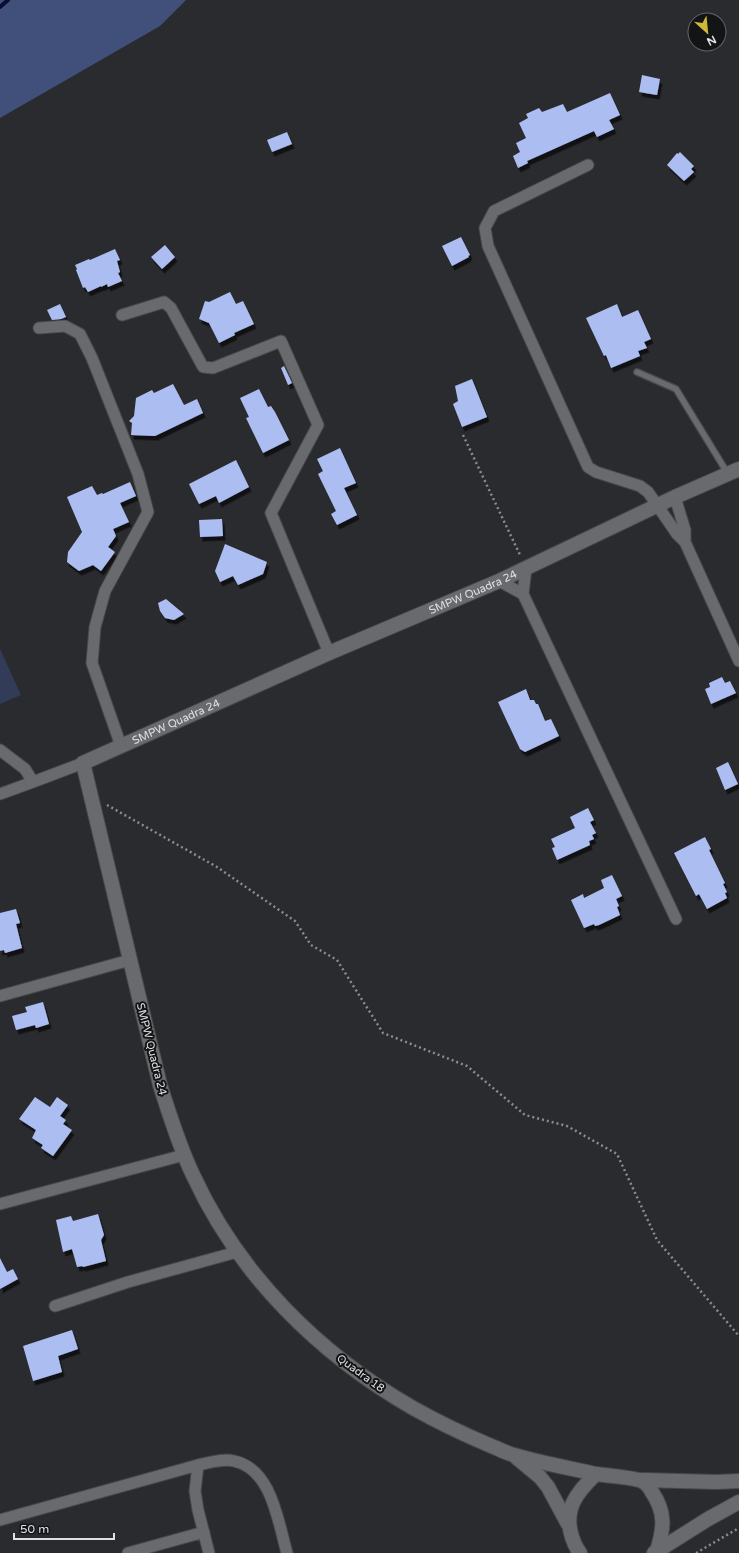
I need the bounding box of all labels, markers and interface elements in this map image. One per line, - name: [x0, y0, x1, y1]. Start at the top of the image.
- north arrow: [687, 12, 727, 52]
- text: N: [704, 33, 718, 48]
- street label: SMPW Quadra 24: [427, 567, 519, 617]
- street label: SMPW Quadra 24: [130, 697, 222, 747]
- street label: SMPW Quadra 24: [134, 1002, 169, 1097]
- street label: Quadra 18: [334, 1352, 387, 1395]
- scale bar: [14, 1515, 114, 1541]
- text: 50 m: [20, 1522, 49, 1536]

